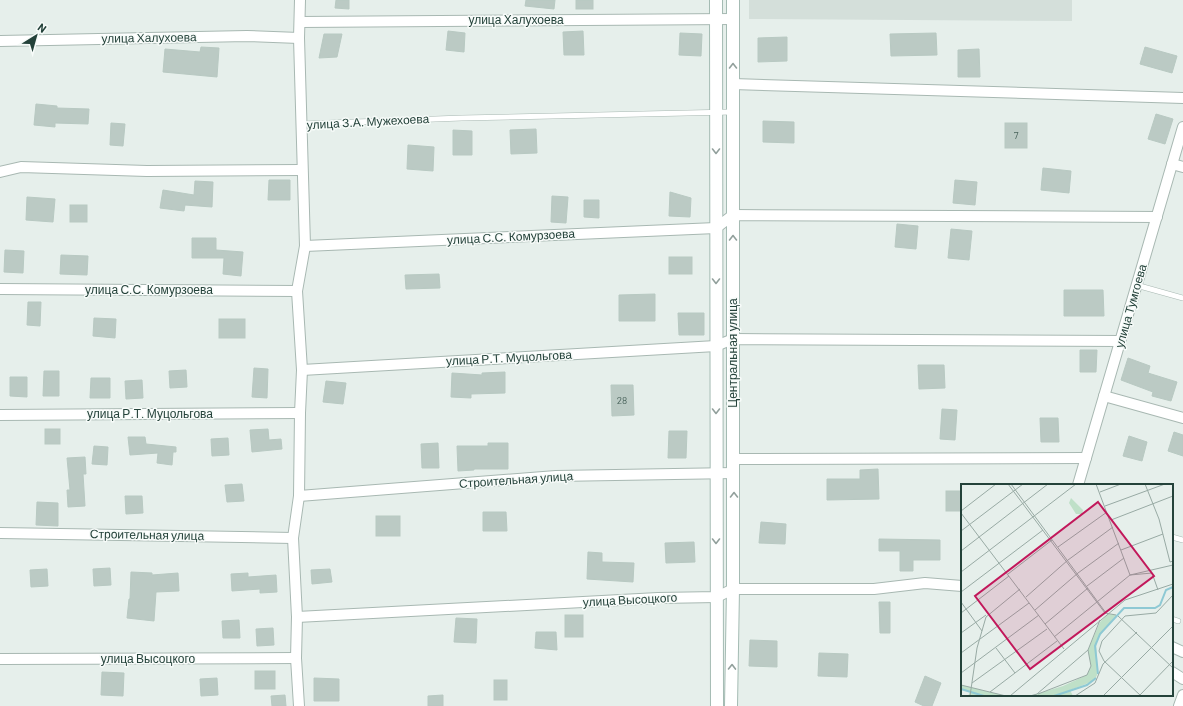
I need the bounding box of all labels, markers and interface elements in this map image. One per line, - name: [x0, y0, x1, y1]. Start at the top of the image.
- street label: улица Халухоева: [468, 12, 564, 27]
- north arrow: [16, 16, 56, 56]
- text: N: [35, 20, 49, 35]
- street label: улица Халухоева: [101, 29, 197, 46]
- one-way arrow: [729, 63, 737, 69]
- street label: улица З.А. Мужехоева: [306, 111, 430, 132]
- house number: 7: [1014, 129, 1019, 141]
- one-way arrow: [712, 148, 720, 154]
- street label: улица С.С. Комурзоева: [447, 226, 576, 247]
- one-way arrow: [729, 235, 737, 241]
- street label: улица Тумгоева: [1111, 262, 1150, 350]
- one-way arrow: [712, 278, 720, 284]
- street label: улица С.С. Комурзоева: [85, 282, 213, 297]
- street label: Центральная улица: [725, 298, 740, 408]
- street label: улица Р.Т. Муцольгова: [446, 347, 573, 368]
- house number: 28: [617, 394, 627, 406]
- street label: улица Р.Т. Муцольгова: [87, 406, 213, 421]
- one-way arrow: [712, 408, 720, 414]
- street label: Строительная улица: [458, 468, 574, 491]
- inset map: [961, 484, 1173, 696]
- one-way arrow: [730, 492, 738, 498]
- street label: Строительная улица: [90, 526, 205, 543]
- one-way arrow: [712, 538, 720, 544]
- street label: улица Высоцкого: [582, 590, 678, 609]
- street label: улица Высоцкого: [101, 651, 196, 666]
- one-way arrow: [728, 664, 736, 670]

